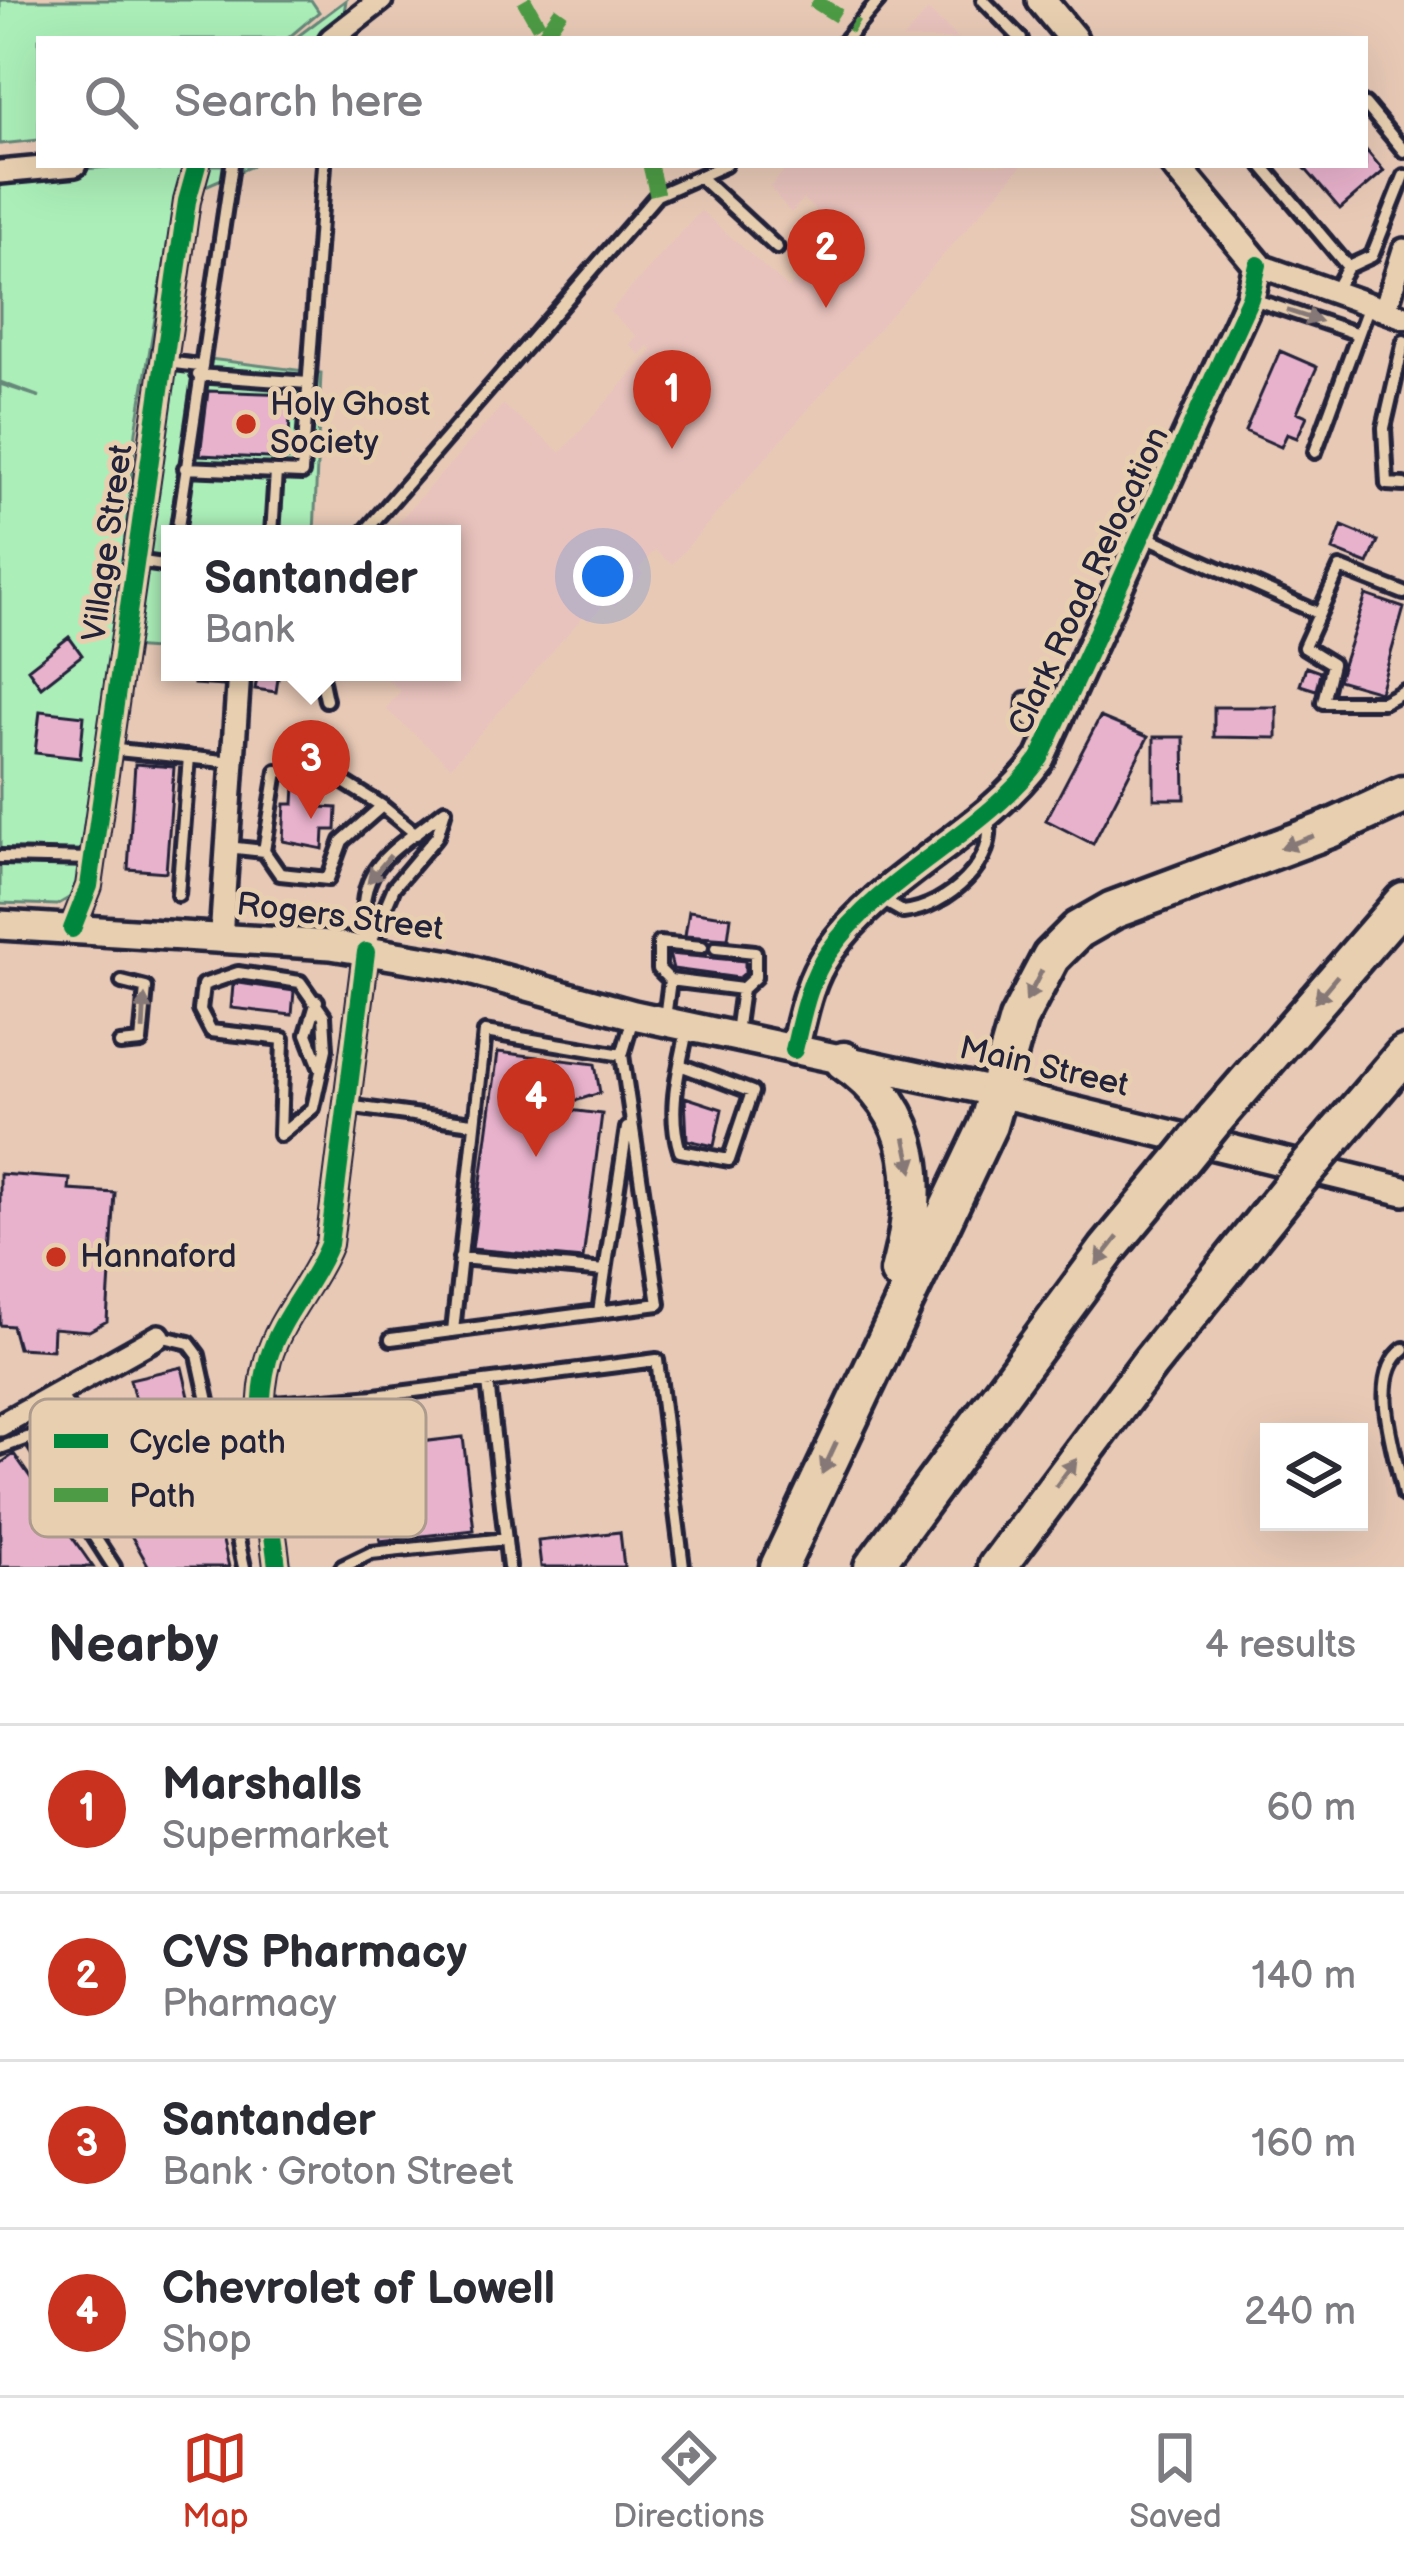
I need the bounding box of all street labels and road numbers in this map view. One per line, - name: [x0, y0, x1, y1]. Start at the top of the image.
- street label: Clark Road Relocation: [1000, 421, 1178, 741]
- street label: Village Street: [74, 442, 142, 644]
- street label: Rogers Street: [234, 884, 446, 950]
- street label: Main Street: [956, 1028, 1132, 1106]

